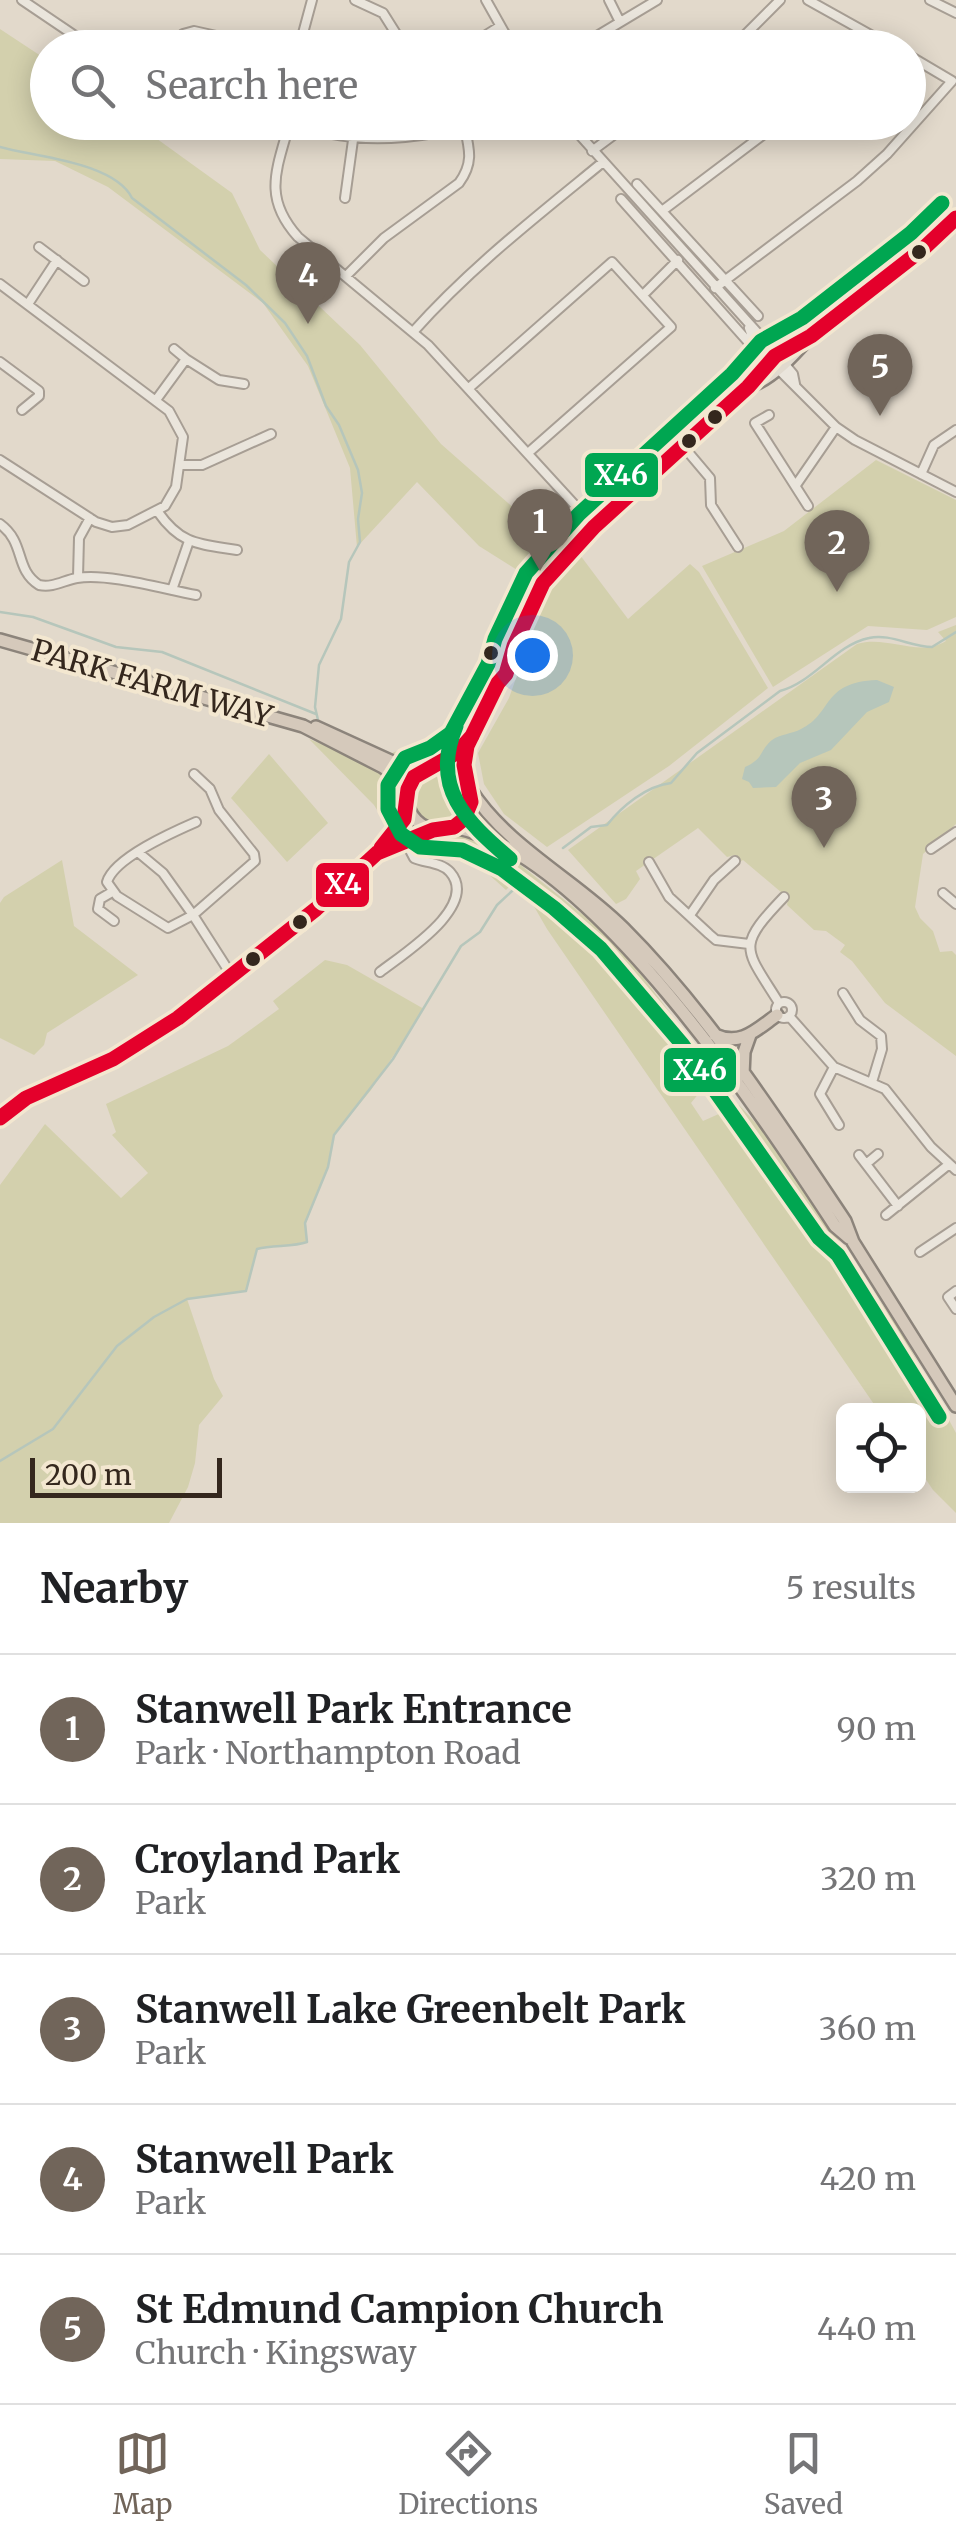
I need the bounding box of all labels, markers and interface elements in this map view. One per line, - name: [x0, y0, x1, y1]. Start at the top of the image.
- search box: [30, 30, 926, 140]
- icon: search: [65, 58, 120, 113]
- text: Search here: [145, 62, 358, 109]
- pin: 4: [276, 242, 340, 324]
- unlabelled marker: [909, 242, 929, 262]
- pin: 5: [848, 334, 912, 416]
- unlabelled marker: [705, 407, 725, 427]
- unlabelled marker: [679, 431, 699, 451]
- line badge: X46: [583, 451, 660, 499]
- text: X46: [594, 457, 648, 493]
- pin: 1: [508, 488, 572, 571]
- pin: 2: [804, 510, 870, 592]
- street label: PARK FARM WAY: [27, 630, 277, 736]
- your location: [507, 630, 558, 681]
- unlabelled marker: [481, 643, 501, 663]
- pin: 3: [792, 766, 856, 848]
- line badge: X4: [314, 861, 371, 909]
- text: X4: [325, 866, 362, 902]
- unlabelled marker: [290, 912, 310, 932]
- unlabelled marker: [243, 949, 263, 969]
- line badge: X46: [662, 1046, 738, 1094]
- text: X46: [673, 1052, 727, 1088]
- map controls: [836, 1403, 926, 1493]
- button: locate: [836, 1403, 926, 1493]
- scale bar: [30, 1453, 222, 1498]
- text: 200 m: [45, 1457, 132, 1493]
- text: Nearby: [40, 1562, 188, 1614]
- text: 5 results: [786, 1568, 916, 1608]
- text: Stanwell Park Entrance: [135, 1686, 572, 1733]
- text: 1: [65, 1709, 80, 1749]
- text: 90 m: [837, 1709, 916, 1749]
- text: Park · Northampton Road: [135, 1733, 521, 1773]
- text: Croyland Park: [135, 1836, 400, 1883]
- text: 2: [63, 1859, 82, 1899]
- text: 320 m: [820, 1859, 916, 1899]
- text: Park: [135, 1883, 206, 1923]
- text: Stanwell Lake Greenbelt Park: [135, 1986, 685, 2033]
- text: 3: [63, 2009, 82, 2049]
- text: 360 m: [819, 2009, 916, 2049]
- text: Park: [135, 2033, 206, 2073]
- text: Stanwell Park: [135, 2136, 393, 2183]
- text: 4: [62, 2159, 83, 2199]
- text: 420 m: [820, 2159, 916, 2199]
- text: Park: [135, 2183, 206, 2223]
- text: St Edmund Campion Church: [135, 2286, 664, 2333]
- text: 5: [63, 2309, 82, 2349]
- text: 440 m: [817, 2309, 916, 2349]
- text: Church · Kingsway: [135, 2333, 417, 2373]
- tab: Map: [113, 2426, 173, 2522]
- tab: Directions: [398, 2426, 538, 2522]
- tab: Saved: [764, 2426, 843, 2522]

